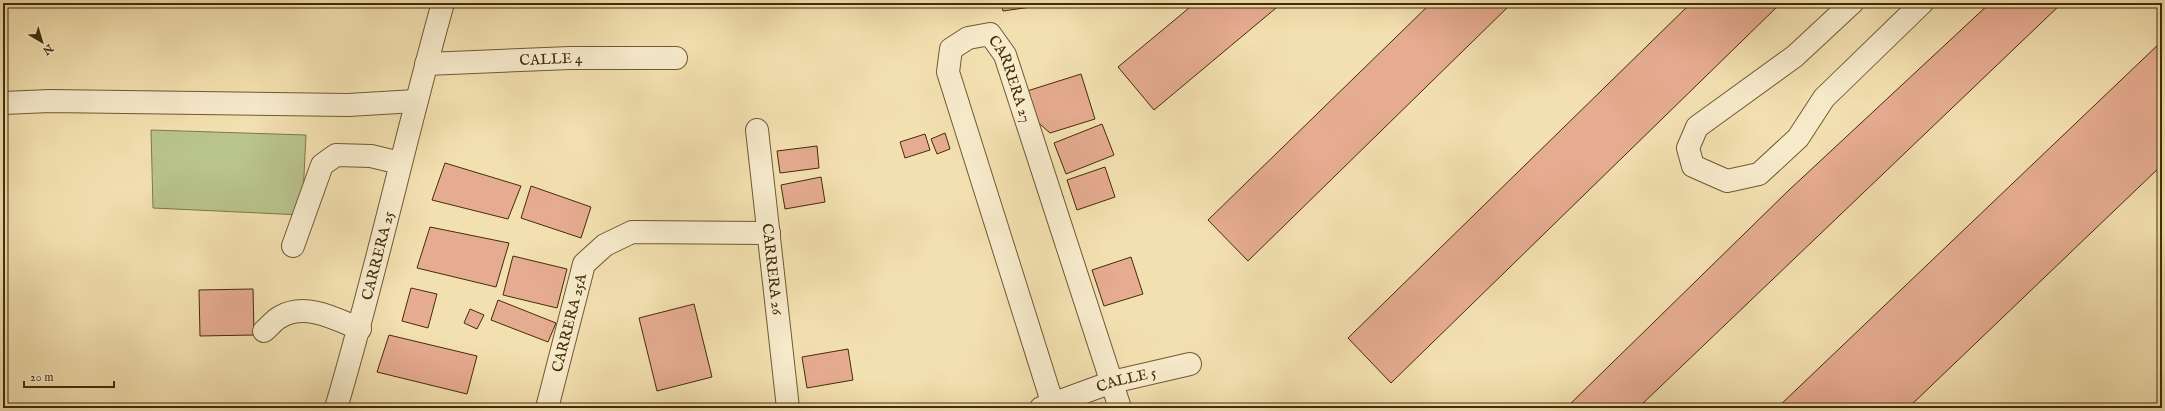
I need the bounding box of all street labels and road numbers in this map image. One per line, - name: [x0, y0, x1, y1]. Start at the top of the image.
- street label: CARRERA 27: [984, 31, 1036, 125]
- street label: CALLE 4: [519, 48, 583, 70]
- street label: CARRERA 25: [357, 209, 398, 302]
- street label: CARRERA 26: [758, 222, 787, 317]
- street label: CARRERA 25A: [547, 271, 591, 374]
- street label: CALLE 5: [1093, 362, 1159, 397]

